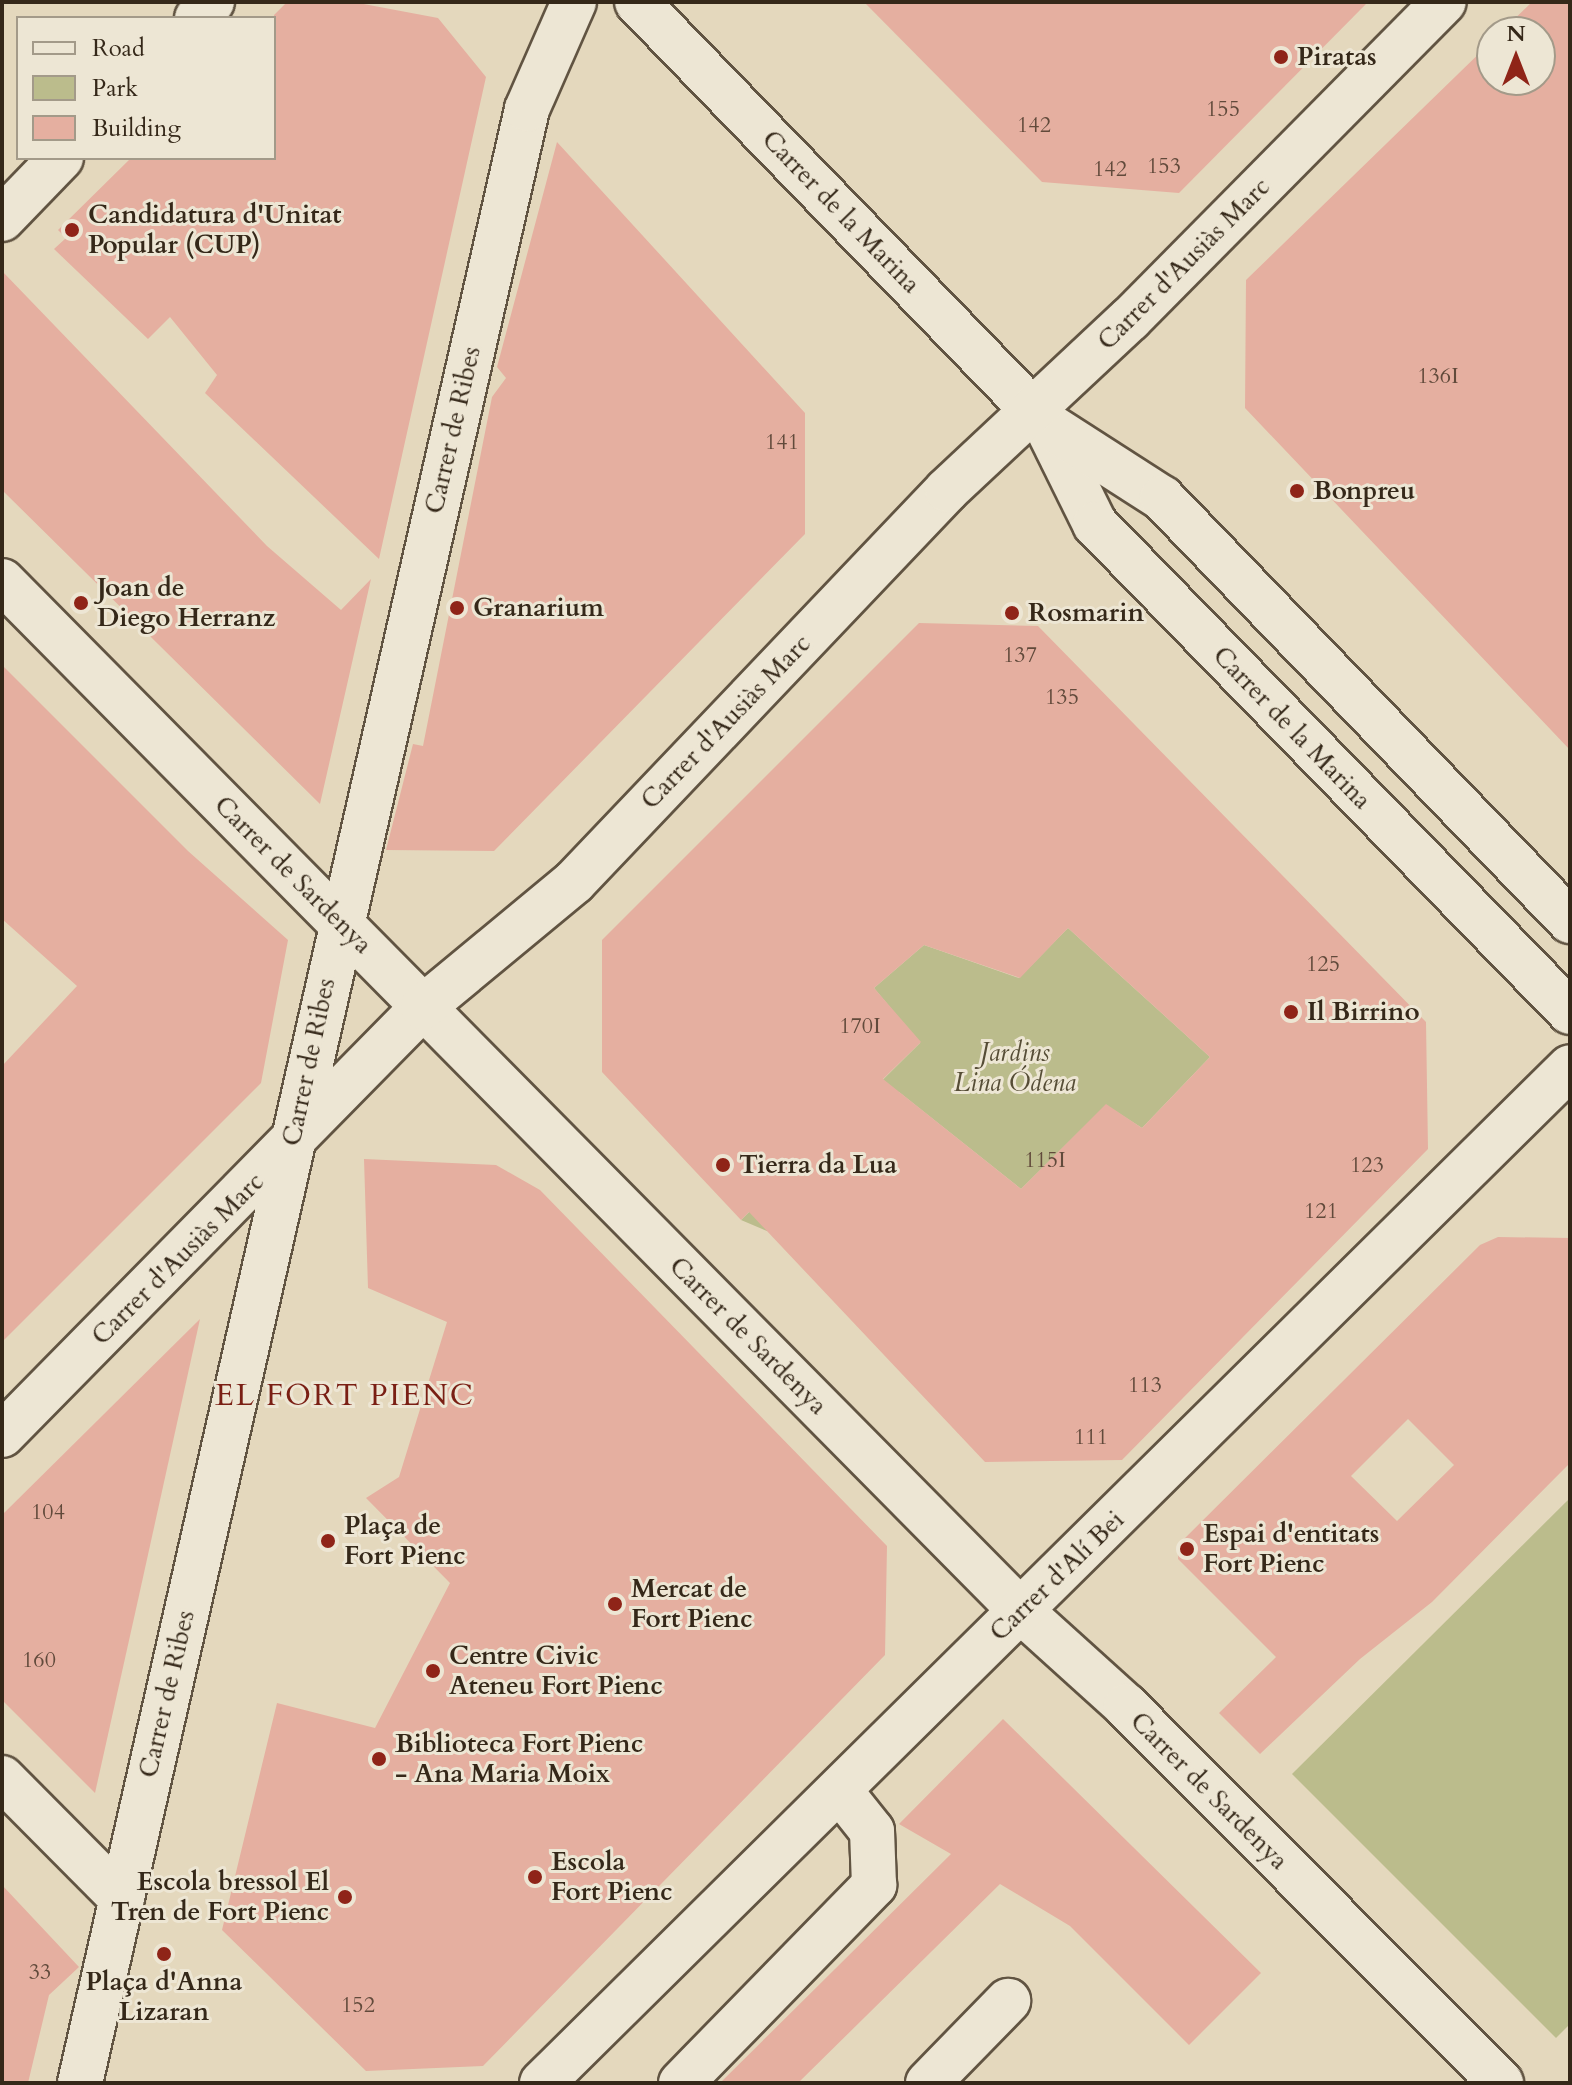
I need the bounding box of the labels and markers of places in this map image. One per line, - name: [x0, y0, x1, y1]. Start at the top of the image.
- place label: Piratas: [1297, 41, 1377, 73]
- marker: Piratas: [1272, 48, 1290, 66]
- place label: Candidatura d'Unitat Popular (CUP): [88, 199, 341, 260]
- marker: Candidatura d'Unitat Popular (CUP): [63, 221, 81, 239]
- place label: Bonpreu: [1313, 475, 1415, 507]
- marker: Bonpreu: [1288, 482, 1306, 500]
- place label: Joan de Diego Herranz: [97, 572, 275, 634]
- place label: Granarium: [473, 592, 604, 624]
- marker: Joan de Diego Herranz: [72, 594, 90, 612]
- place label: Rosmarin: [1028, 597, 1144, 629]
- marker: Granarium: [448, 599, 466, 617]
- marker: Rosmarin: [1003, 604, 1021, 622]
- place label: Il Birrino: [1307, 996, 1420, 1028]
- marker: Il Birrino: [1282, 1003, 1300, 1021]
- place label: Tierra da Lua: [739, 1149, 897, 1181]
- marker: Tierra da Lua: [714, 1156, 732, 1174]
- place label: Plaça de Fort Pienc: [344, 1510, 466, 1572]
- place label: Espai d'entitats Fort Pienc: [1203, 1518, 1379, 1580]
- marker: Plaça de Fort Pienc: [319, 1532, 337, 1550]
- marker: Espai d'entitats Fort Pienc: [1178, 1540, 1196, 1558]
- place label: Mercat de Fort Pienc: [631, 1573, 753, 1634]
- marker: Mercat de Fort Pienc: [606, 1595, 624, 1613]
- place label: Centre Civic Ateneu Fort Pienc: [449, 1640, 663, 1702]
- marker: Centre Civic Ateneu Fort Pienc: [424, 1662, 442, 1680]
- place label: Biblioteca Fort Pienc - Ana Maria Moix: [395, 1728, 643, 1790]
- marker: Biblioteca Fort Pienc - Ana Maria Moix: [370, 1750, 388, 1768]
- place label: Escola Fort Pienc: [551, 1846, 673, 1908]
- place label: Escola bressol El Tren de Fort Pienc: [111, 1866, 329, 1928]
- marker: Escola Fort Pienc: [526, 1868, 544, 1886]
- marker: Escola bressol El Tren de Fort Pienc: [336, 1888, 354, 1906]
- marker: Plaça d'Anna Lizaran: [155, 1945, 173, 1963]
- place label: Plaça d'Anna Lizaran: [86, 1966, 242, 2028]

